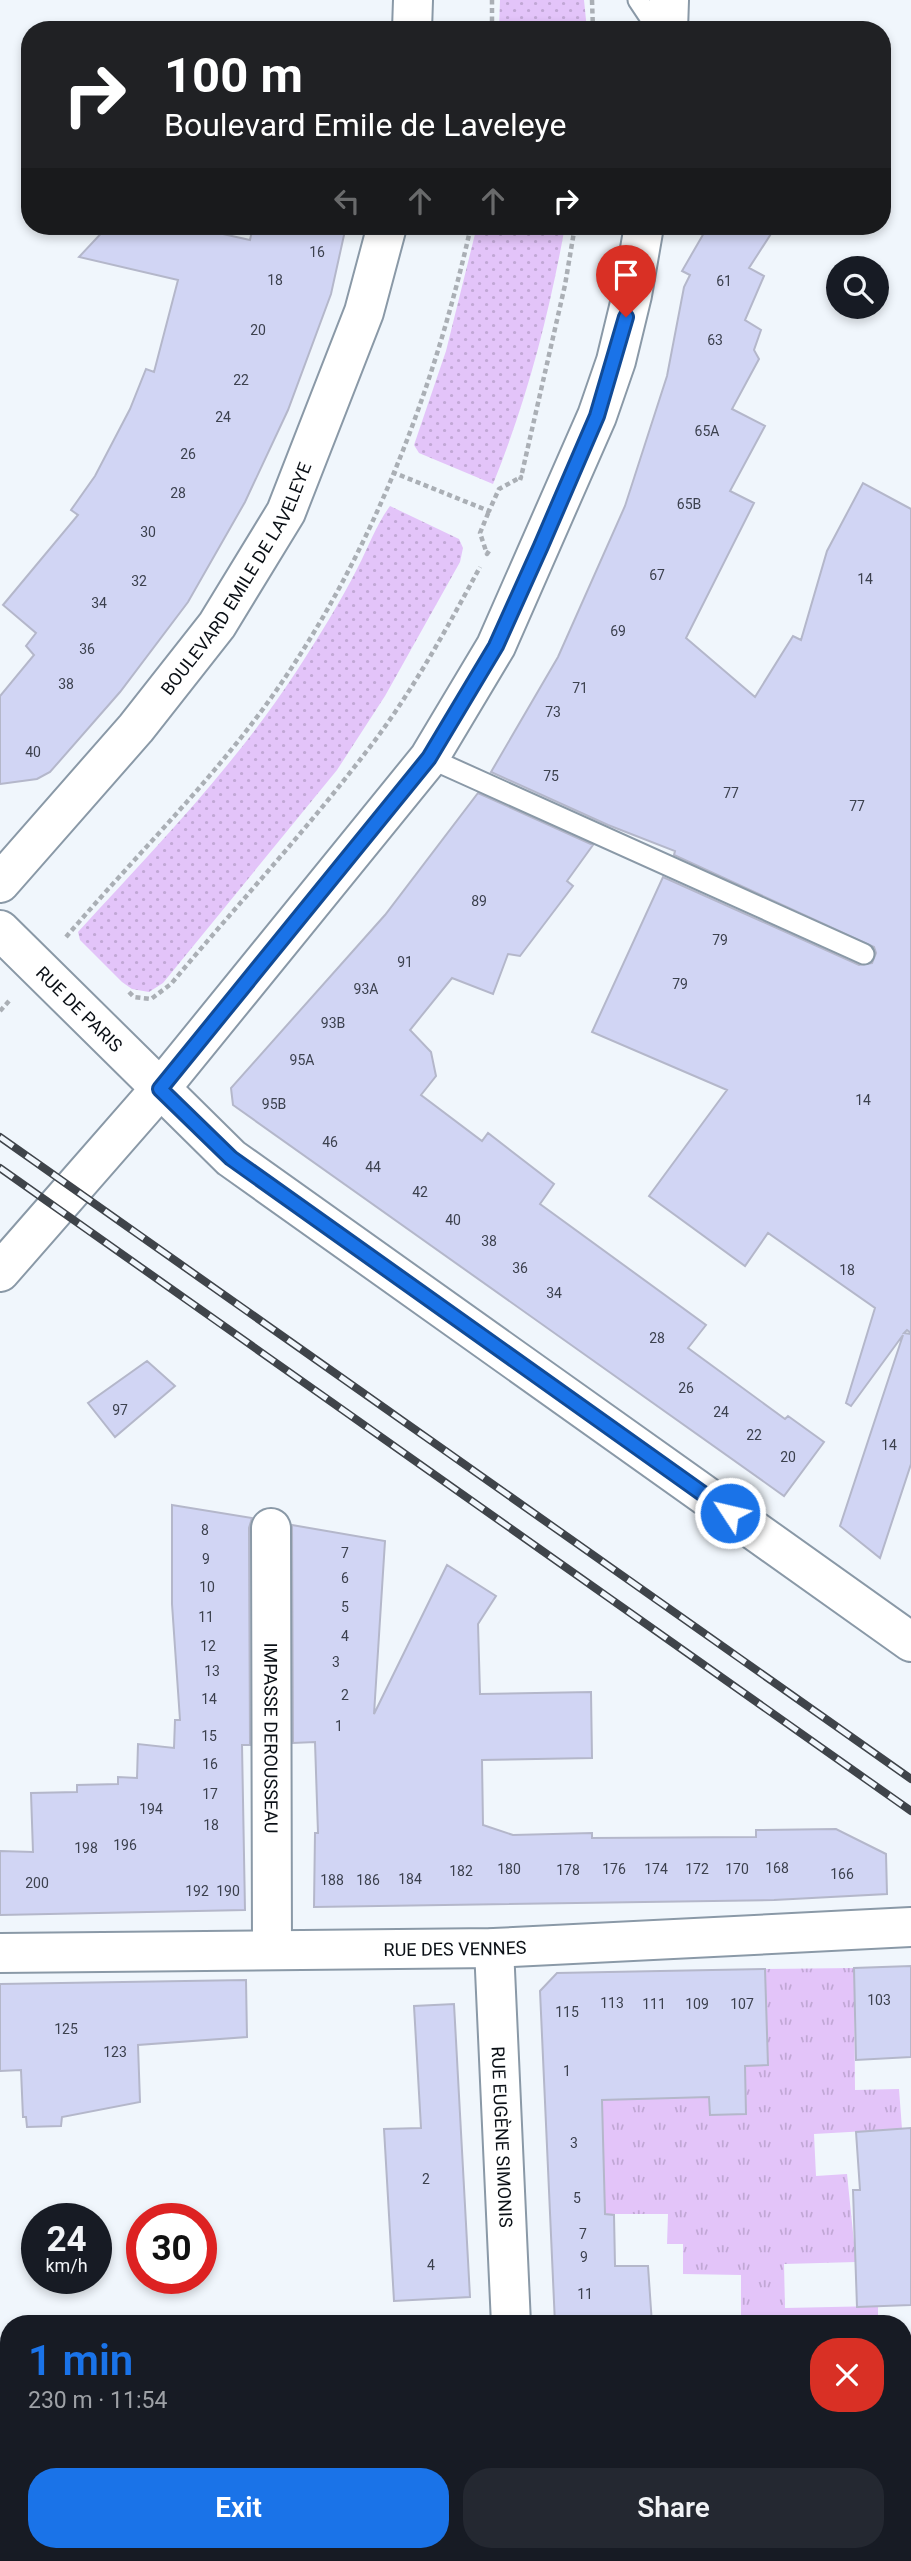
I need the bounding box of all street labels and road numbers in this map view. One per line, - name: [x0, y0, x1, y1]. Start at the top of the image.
- street label: BOULEVARD EMILE DE LAVELEYE: [156, 459, 315, 699]
- street label: RUE DE PARIS: [32, 962, 127, 1056]
- street label: IMPASSE DEROUSSEAU: [261, 1643, 282, 1833]
- street label: RUE DES VENNES: [383, 1936, 527, 1960]
- street label: RUE EUGÈNE SIMONIS: [488, 2046, 517, 2228]

